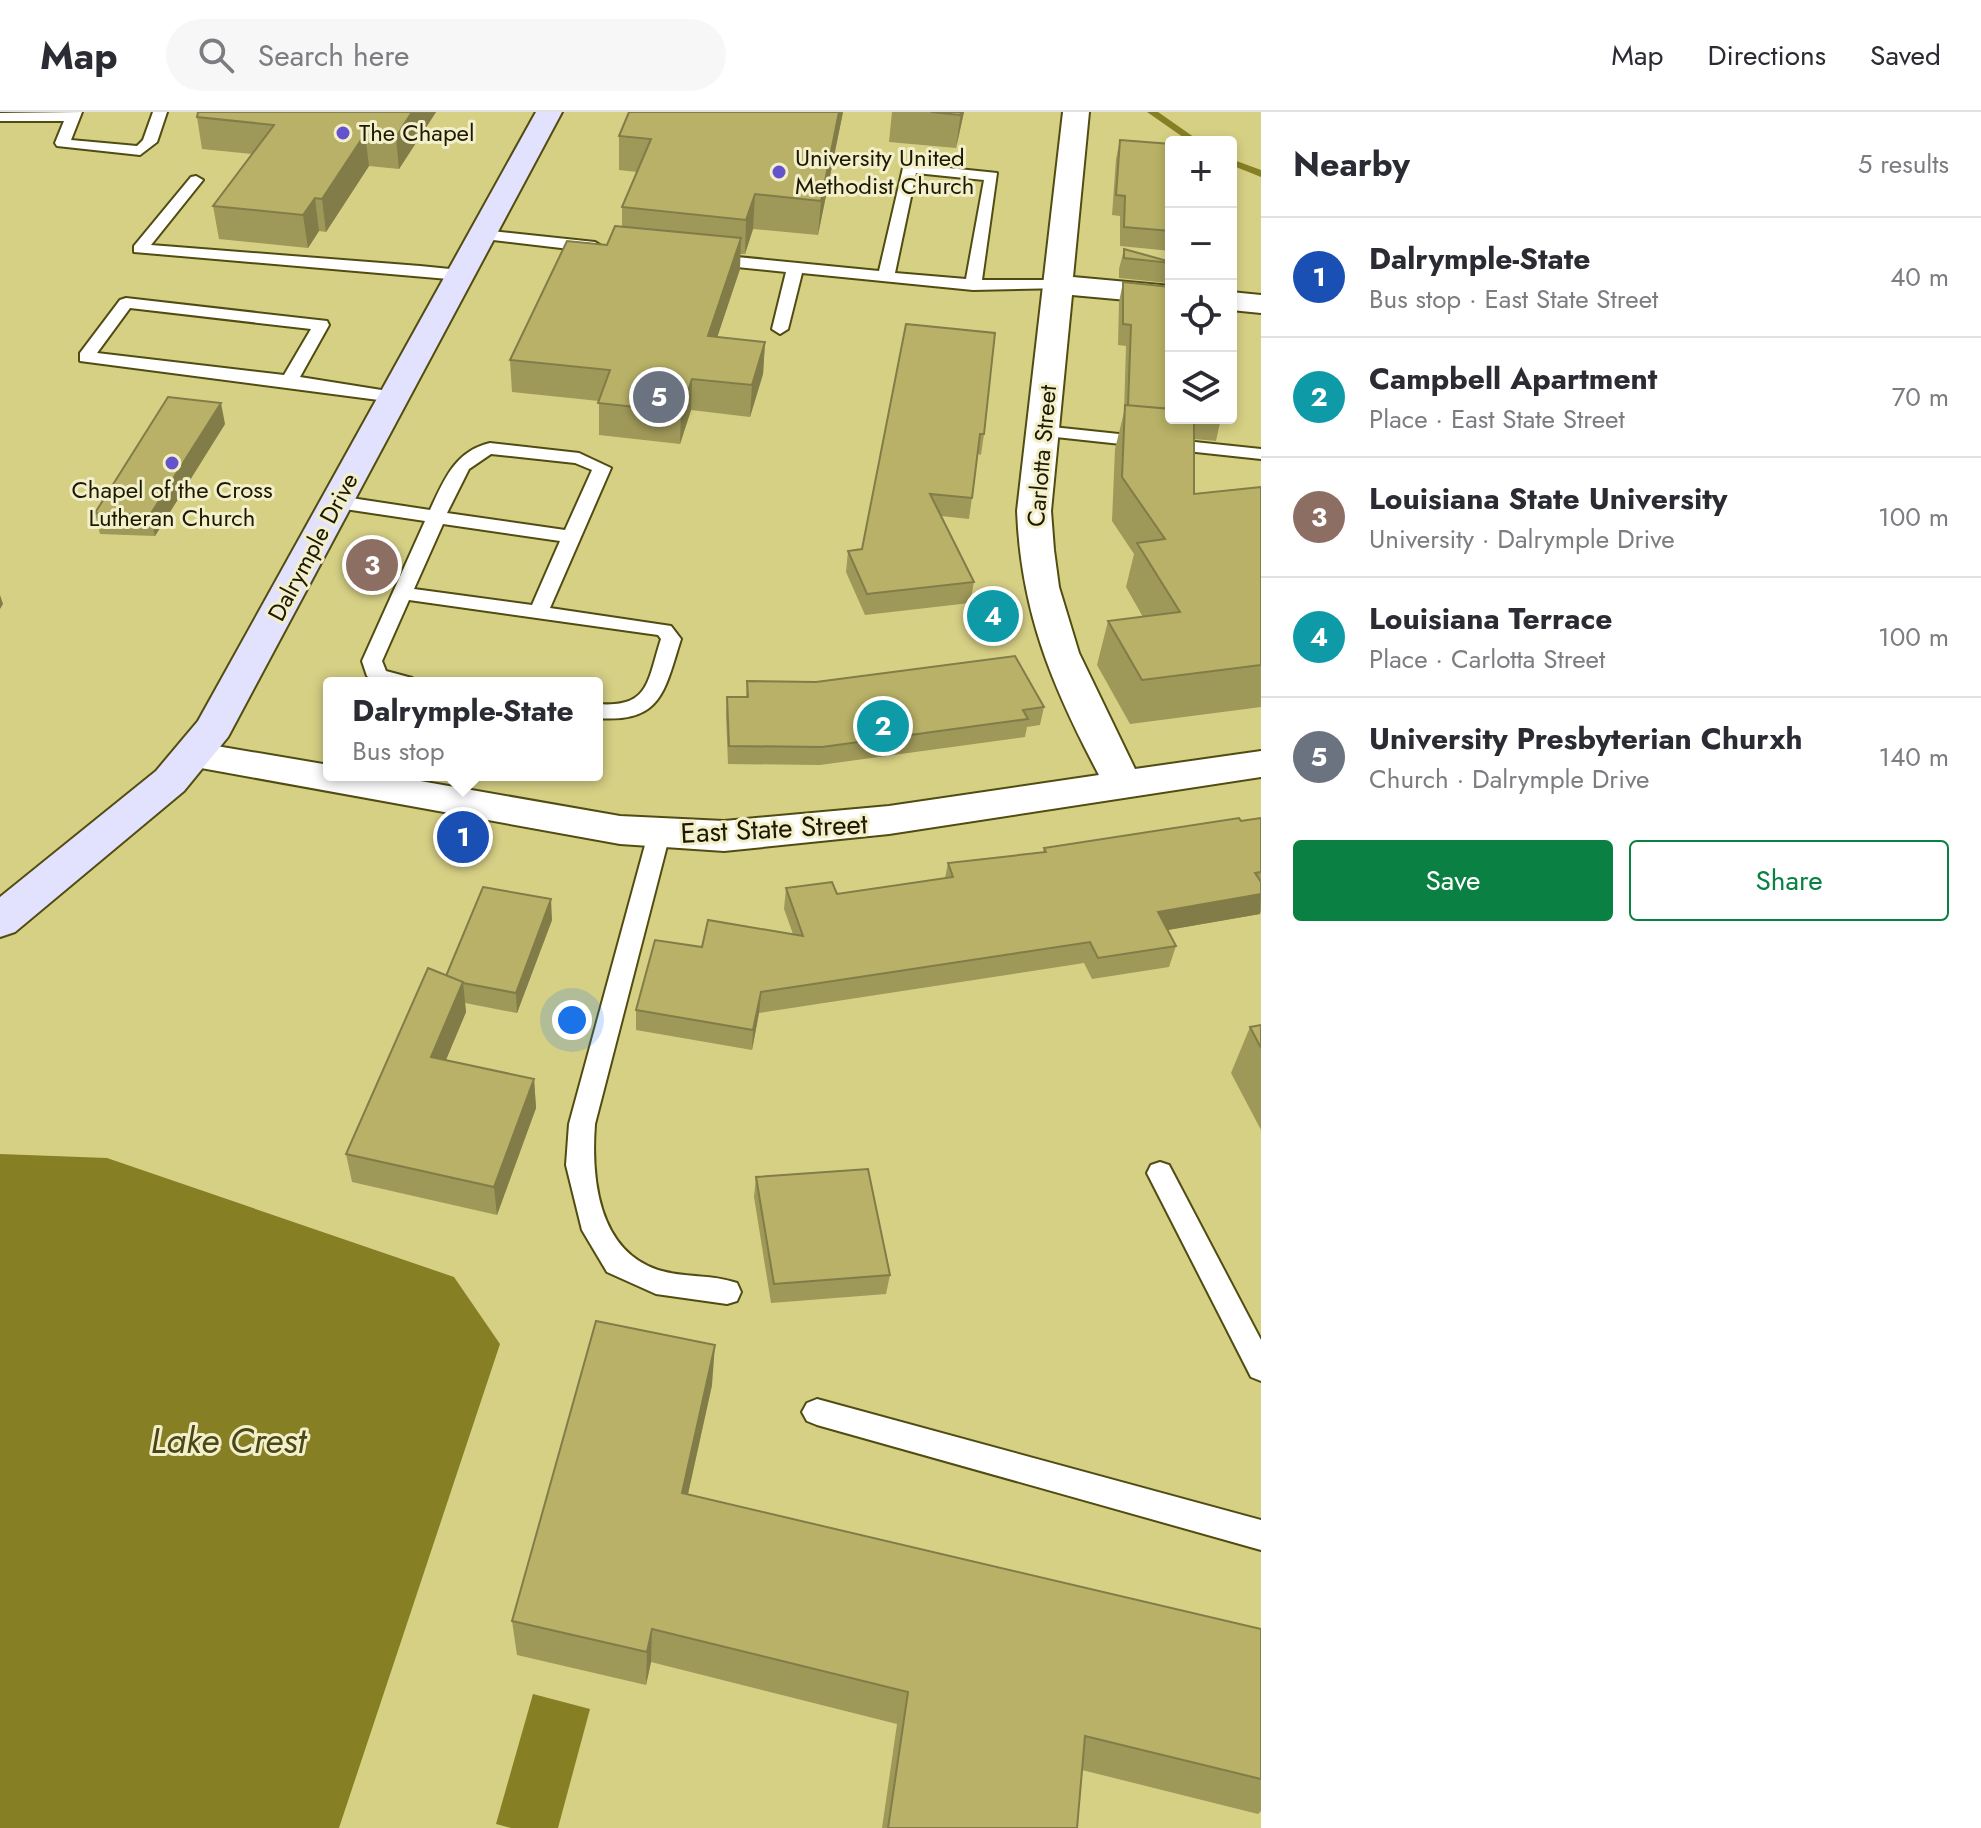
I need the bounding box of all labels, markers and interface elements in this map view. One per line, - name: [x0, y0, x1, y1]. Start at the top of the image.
- search box: [166, 19, 726, 91]
- text: Map: [40, 28, 118, 83]
- icon: search: [194, 33, 238, 77]
- text: Search here: [258, 34, 410, 77]
- text: Map: [1611, 35, 1663, 76]
- text: Directions: [1707, 35, 1826, 76]
- text: Saved: [1870, 35, 1941, 76]
- place label: The Chapel: [359, 115, 474, 150]
- marker: The Chapel: [334, 124, 352, 142]
- map controls: [1165, 136, 1237, 424]
- button: +: [1165, 136, 1237, 208]
- place label: University United Methodist Church: [795, 140, 974, 203]
- text: Nearby: [1293, 140, 1410, 189]
- text: 5 results: [1858, 145, 1949, 183]
- marker: University United Methodist Church: [770, 163, 788, 181]
- button: −: [1165, 208, 1237, 280]
- text: Dalrymple-State: [1369, 237, 1590, 280]
- text: 1: [1312, 258, 1326, 296]
- text: 40 m: [1890, 258, 1949, 296]
- button: locate: [1165, 280, 1237, 352]
- text: Bus stop · East State Street: [1369, 280, 1658, 318]
- button: layers: [1165, 352, 1237, 424]
- text: Campbell Apartment: [1369, 357, 1657, 400]
- pin: 5: [633, 367, 685, 427]
- text: 2: [1310, 378, 1328, 416]
- text: 70 m: [1892, 378, 1949, 416]
- street label: Carlotta Street: [1018, 383, 1065, 528]
- text: Place · East State Street: [1369, 400, 1625, 438]
- marker: Chapel of the Cross Lutheran Church: [163, 454, 181, 472]
- street label: Dalrymple Drive: [259, 466, 366, 627]
- place label: Chapel of the Cross Lutheran Church: [71, 472, 273, 535]
- text: Louisiana State University: [1369, 477, 1727, 520]
- text: 3: [1311, 498, 1327, 536]
- text: 100 m: [1878, 498, 1949, 536]
- text: University · Dalrymple Drive: [1369, 520, 1675, 558]
- pin: 3: [346, 535, 398, 595]
- pin: 4: [967, 586, 1019, 646]
- text: Louisiana Terrace: [1369, 597, 1612, 640]
- text: 4: [1310, 618, 1328, 656]
- text: 100 m: [1878, 618, 1949, 656]
- text: Place · Carlotta Street: [1369, 640, 1605, 678]
- popup: [323, 677, 603, 781]
- text: Dalrymple-State: [352, 689, 574, 732]
- pin: 2: [857, 696, 909, 756]
- text: University Presbyterian Churxh: [1369, 717, 1802, 760]
- text: Bus stop: [352, 732, 444, 770]
- text: 5: [1311, 738, 1327, 776]
- text: 140 m: [1878, 738, 1949, 776]
- text: Church · Dalrymple Drive: [1369, 760, 1650, 798]
- street label: East State Street: [680, 803, 869, 854]
- pin: 1: [437, 807, 489, 867]
- button: Save: [1293, 840, 1613, 921]
- button: Share: [1629, 840, 1949, 921]
- your location: [552, 1000, 592, 1040]
- water label: Lake Crest: [150, 1414, 308, 1466]

